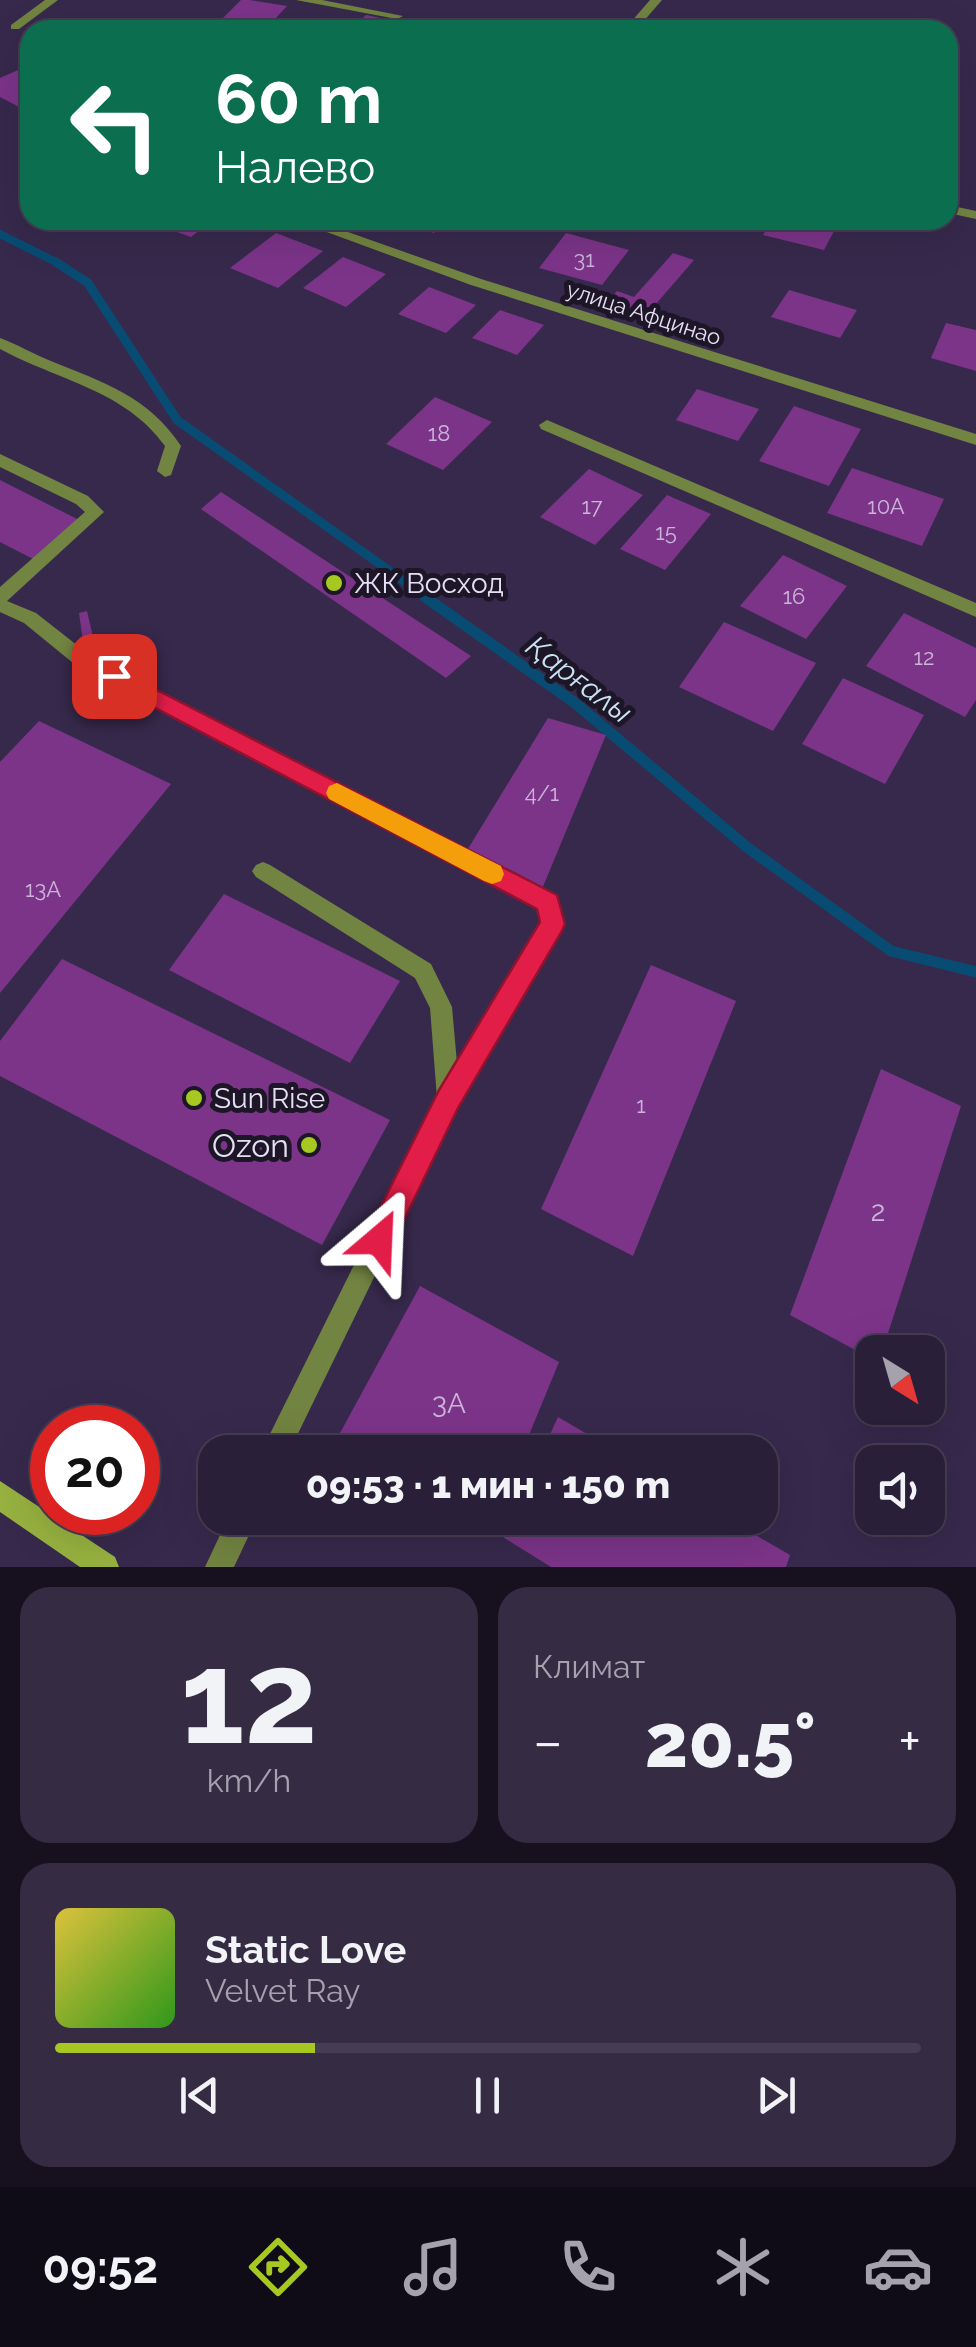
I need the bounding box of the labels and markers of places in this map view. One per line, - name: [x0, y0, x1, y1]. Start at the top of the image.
- place label: ЖК Восход: [354, 567, 504, 600]
- marker: ЖК Восход: [323, 572, 345, 594]
- pin: [72, 634, 157, 719]
- place label: Sun Rise: [214, 1082, 325, 1115]
- marker: Sun Rise: [183, 1087, 205, 1109]
- place label: Ozon: [212, 1127, 289, 1164]
- marker: Ozon: [298, 1134, 320, 1156]

